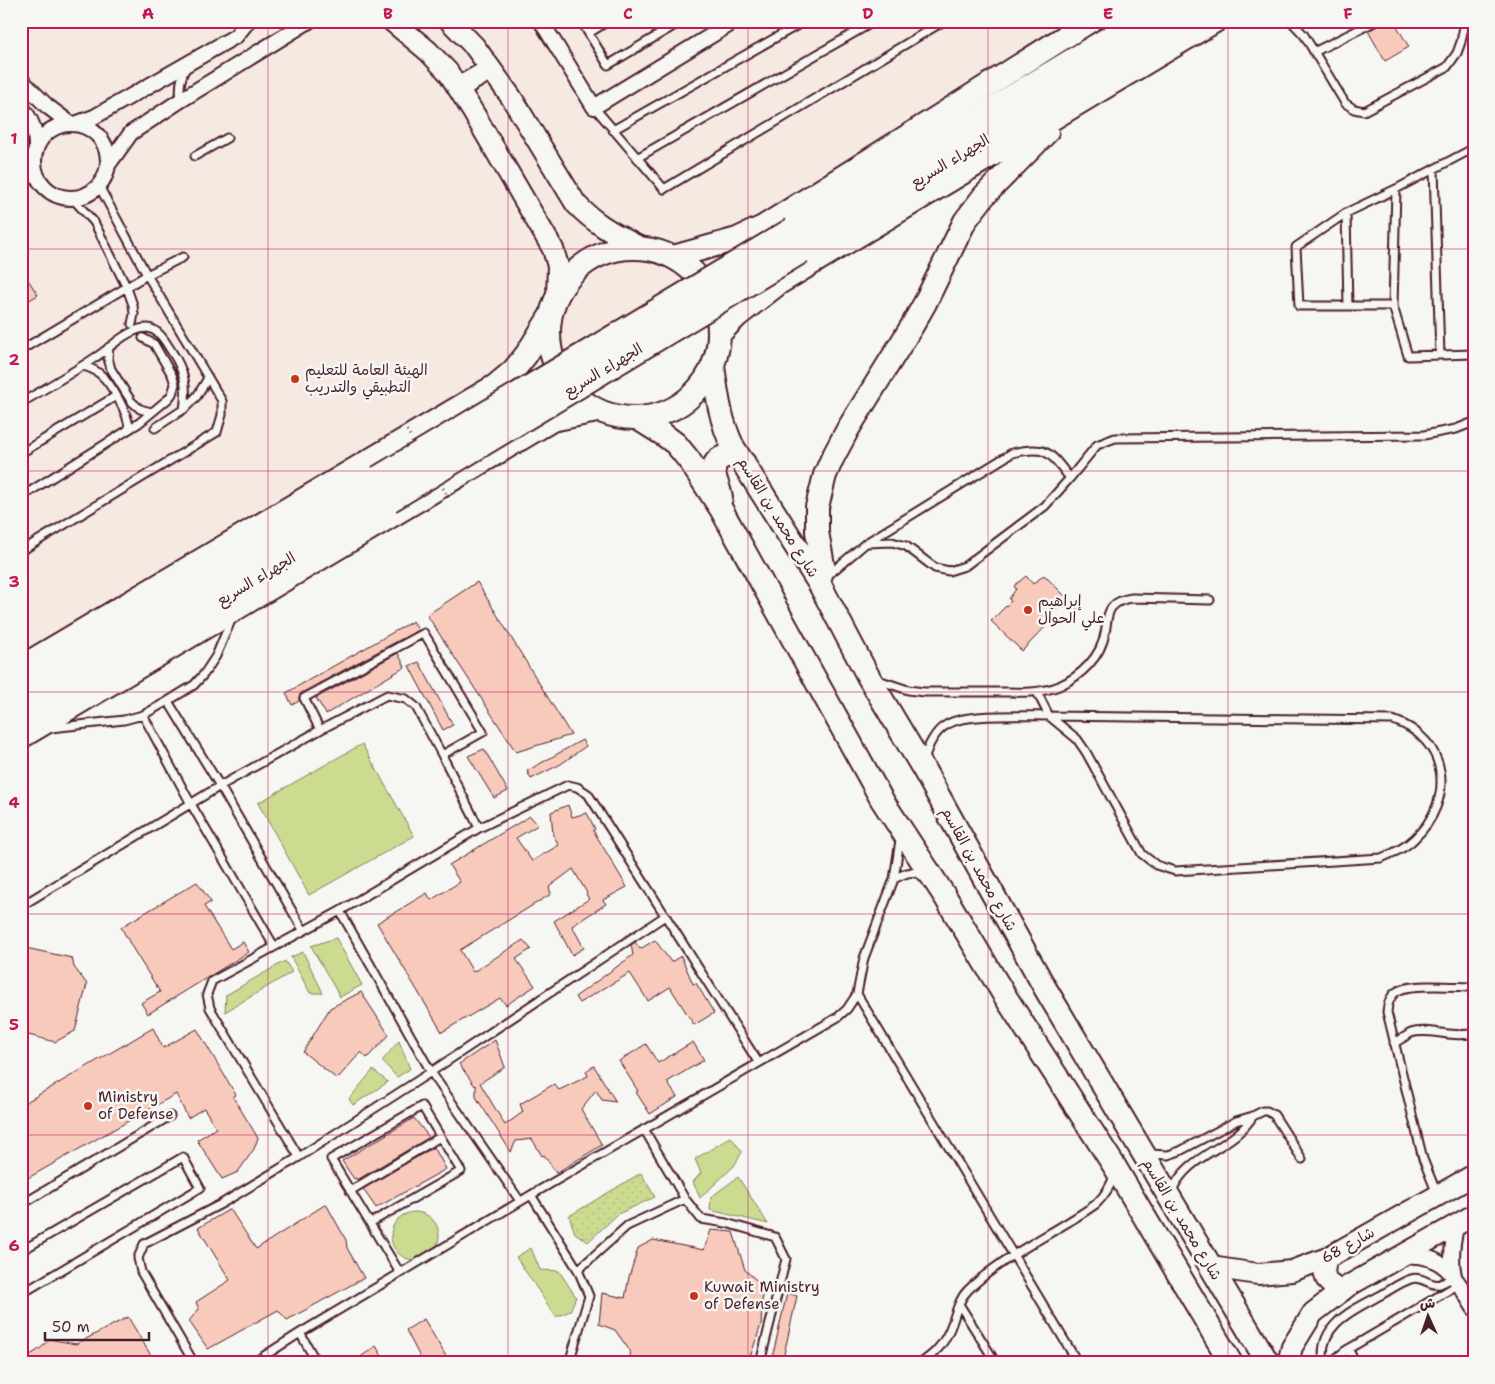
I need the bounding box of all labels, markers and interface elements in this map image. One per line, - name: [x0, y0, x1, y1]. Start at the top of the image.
- text: A: [142, 3, 154, 24]
- text: B: [383, 3, 393, 24]
- text: C: [623, 3, 633, 24]
- text: D: [862, 3, 874, 24]
- text: E: [1103, 3, 1113, 24]
- text: F: [1343, 3, 1353, 24]
- text: 1: [10, 128, 18, 149]
- street label: الجهراء السريع: [907, 129, 994, 193]
- street label: الجهراء السريع: [560, 338, 647, 402]
- text: 2: [8, 349, 20, 370]
- place label: الهيئة العامة للتعليم التطبيقي والتدريب: [305, 360, 428, 400]
- marker: الهيئة العامة للتعليم التطبيقي والتدريب: [289, 373, 301, 385]
- street label: شارع محمد بن القاسم: [732, 453, 823, 582]
- street label: الجهراء السريع: [213, 547, 300, 611]
- text: 3: [8, 571, 20, 592]
- place label: إبراهيم علي الحوال: [1038, 591, 1105, 631]
- marker: إبراهيم علي الحوال: [1022, 604, 1034, 616]
- text: 4: [8, 792, 20, 813]
- street label: شارع محمد بن القاسم: [936, 803, 1021, 935]
- text: 5: [9, 1014, 19, 1035]
- place label: Ministry of Defense: [98, 1087, 174, 1124]
- marker: Ministry of Defense: [82, 1100, 94, 1112]
- street label: شارع محمد بن القاسم: [1137, 1154, 1226, 1284]
- street label: شارع 68: [1318, 1222, 1378, 1268]
- text: 6: [8, 1235, 20, 1256]
- place label: Kuwait Ministry of Defense: [704, 1277, 820, 1314]
- marker: Kuwait Ministry of Defense: [688, 1290, 700, 1302]
- north arrow: [1402, 1292, 1452, 1342]
- text: ش: [1419, 1294, 1435, 1312]
- scale bar: [45, 1309, 149, 1341]
- text: 50 m: [52, 1317, 90, 1337]

